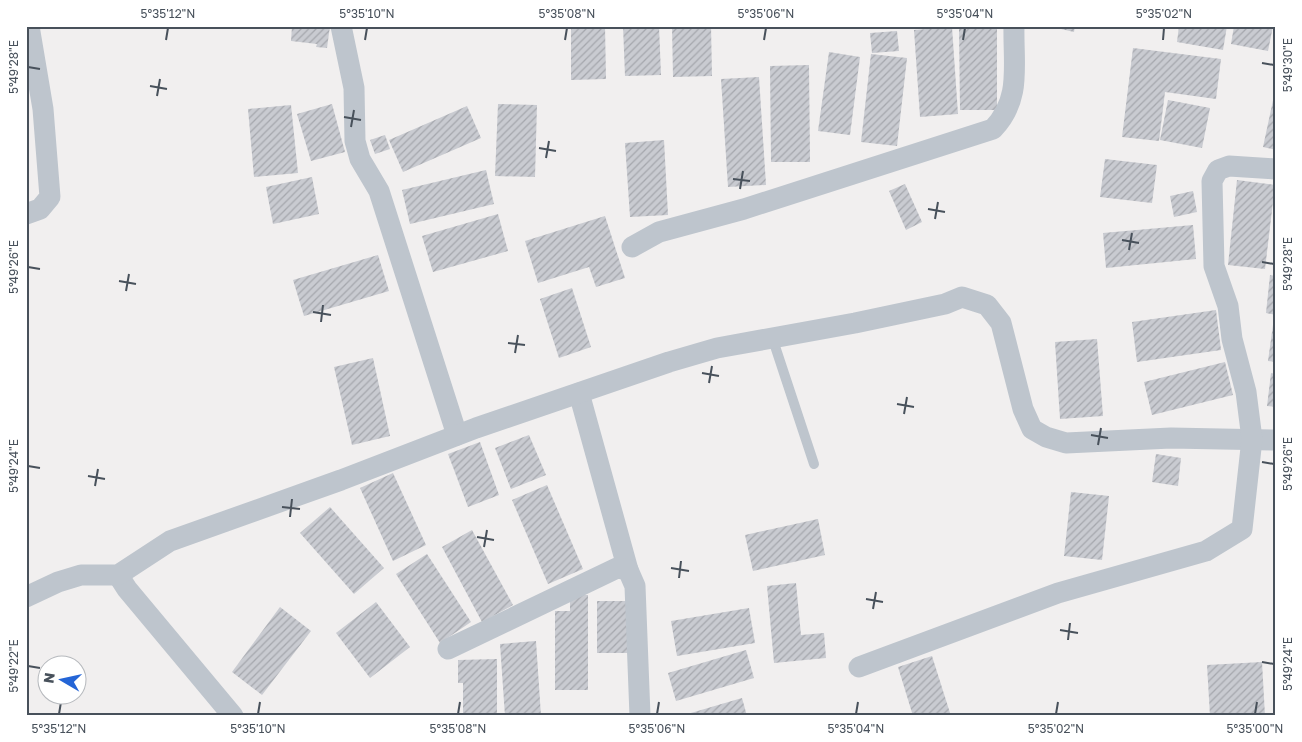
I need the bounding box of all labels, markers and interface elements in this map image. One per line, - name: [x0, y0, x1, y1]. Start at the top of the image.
- text: 5°35'12"N: [141, 6, 195, 21]
- text: 5°35'10"N: [339, 6, 395, 21]
- text: 5°35'08"N: [539, 6, 595, 21]
- text: 5°35'06"N: [738, 6, 794, 21]
- text: 5°35'04"N: [937, 6, 993, 21]
- text: 5°35'02"N: [1136, 6, 1192, 21]
- text: 5°49'30"E: [1280, 38, 1295, 92]
- text: 5°49'28"E: [6, 40, 21, 94]
- text: 5°49'28"E: [1280, 237, 1295, 291]
- text: 5°49'26"E: [6, 240, 21, 294]
- text: 5°49'26"E: [1280, 437, 1295, 491]
- text: 5°49'24"E: [6, 439, 21, 493]
- text: 5°49'24"E: [1280, 637, 1295, 691]
- text: 5°49'22"E: [6, 639, 21, 693]
- north arrow: [38, 654, 88, 704]
- text: N: [39, 671, 58, 684]
- text: 5°35'12"N: [32, 721, 86, 736]
- text: 5°35'10"N: [230, 721, 286, 736]
- text: 5°35'08"N: [430, 721, 486, 736]
- text: 5°35'06"N: [629, 721, 685, 736]
- text: 5°35'04"N: [828, 721, 884, 736]
- text: 5°35'02"N: [1028, 721, 1084, 736]
- text: 5°35'00"N: [1227, 721, 1283, 736]

